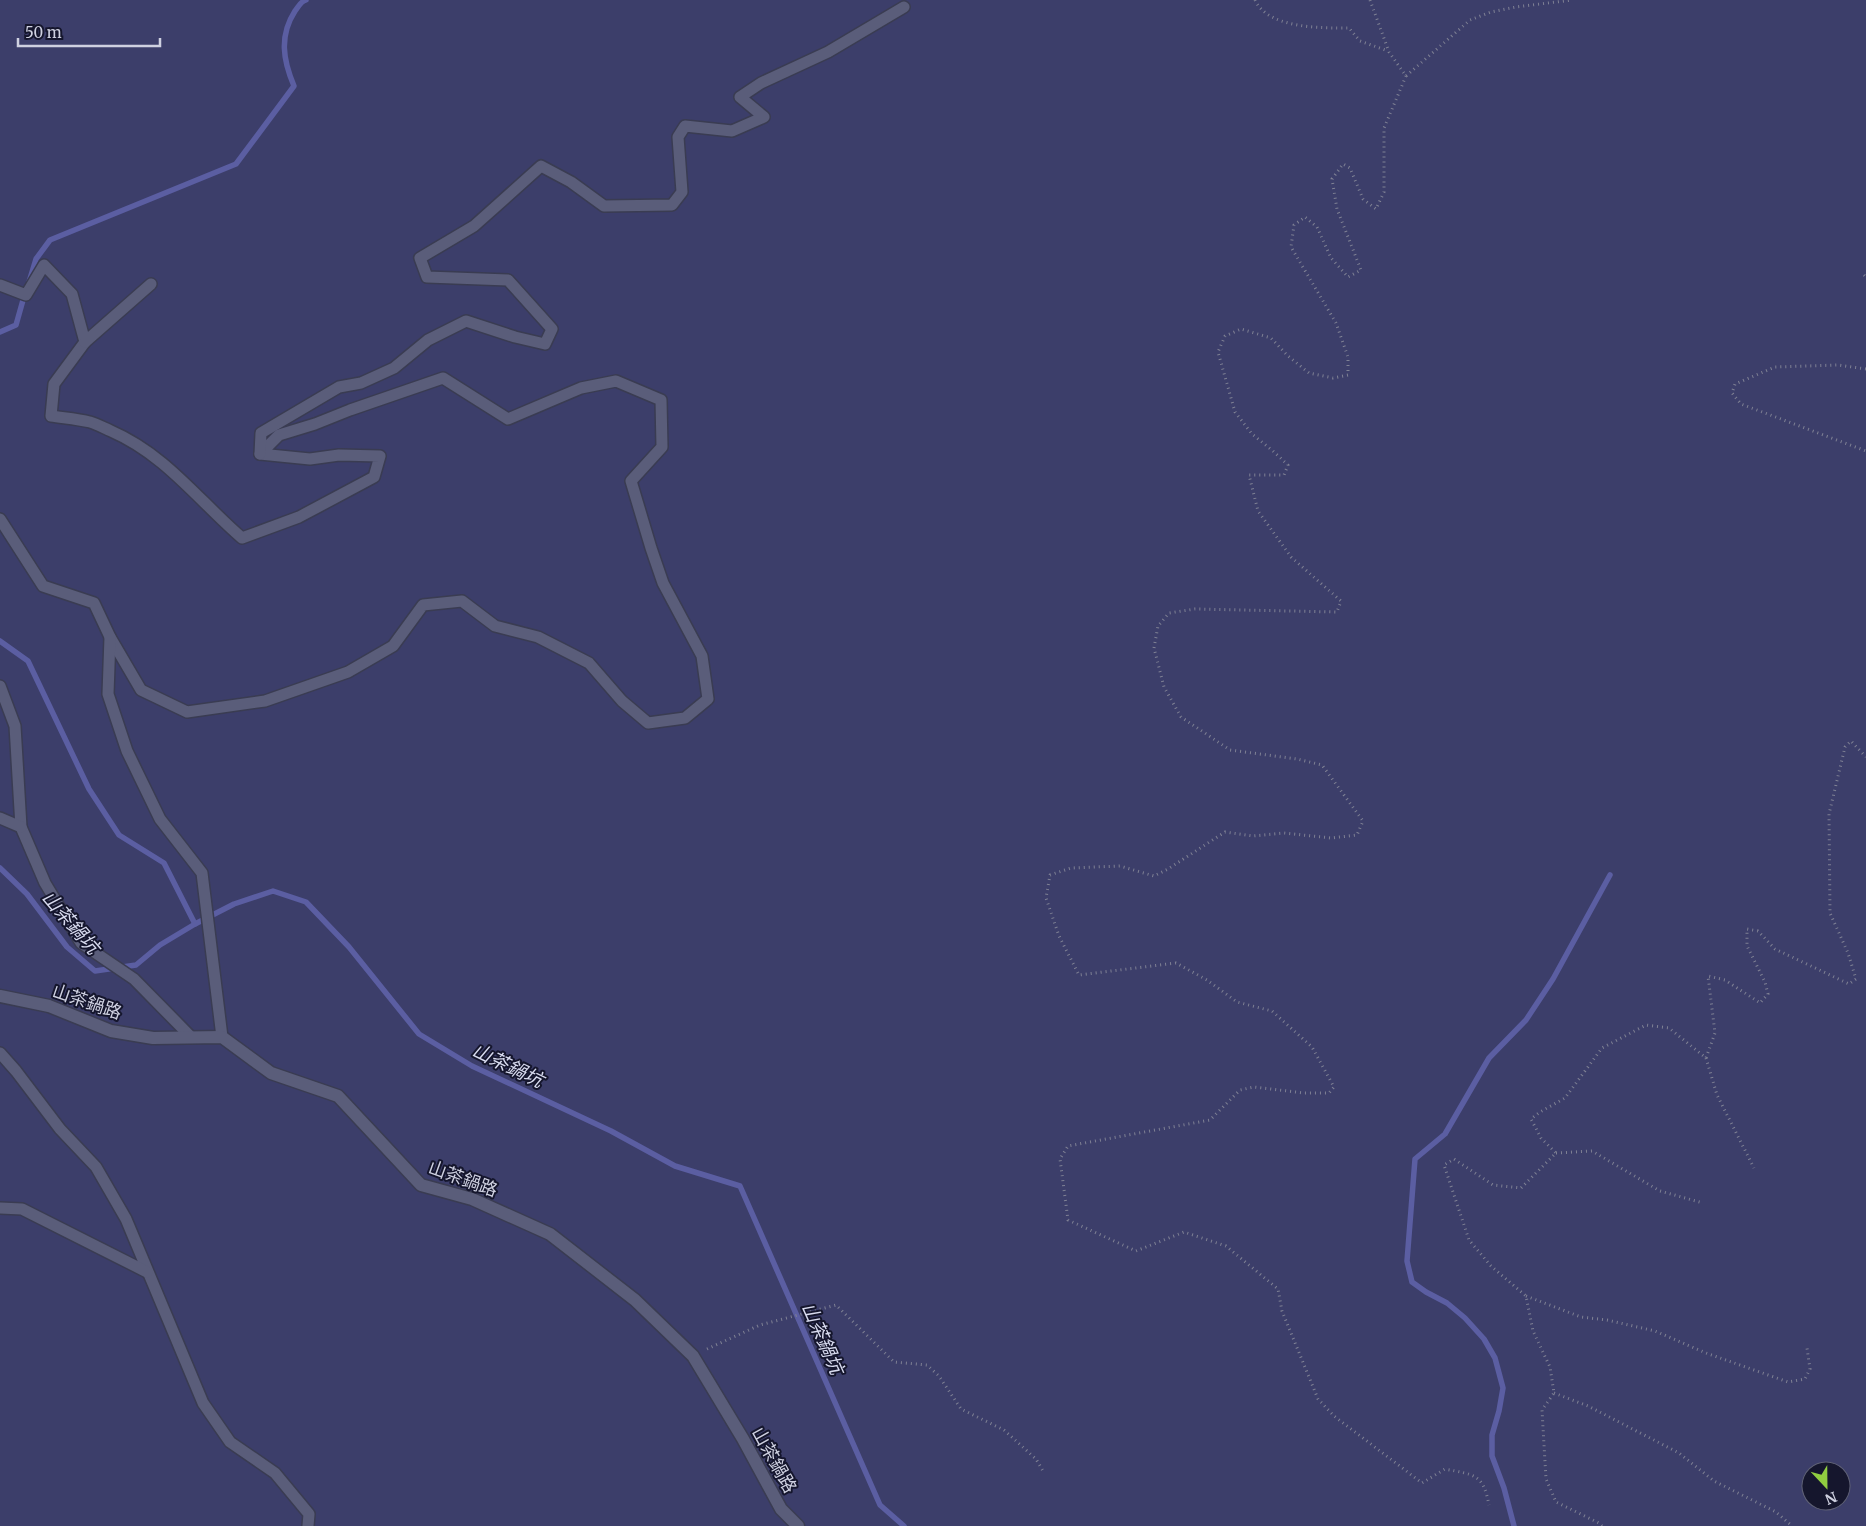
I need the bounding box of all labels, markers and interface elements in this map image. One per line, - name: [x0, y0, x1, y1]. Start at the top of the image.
- scale bar: [18, 15, 160, 47]
- text: 50 m: [25, 23, 62, 42]
- water label: 山茶鍋坑: [37, 885, 107, 961]
- street label: 山茶鍋路: [49, 979, 125, 1024]
- water label: 山茶鍋坑: [469, 1038, 550, 1094]
- street label: 山茶鍋路: [425, 1155, 501, 1202]
- water label: 山茶鍋坑: [797, 1298, 851, 1380]
- street label: 山茶鍋路: [747, 1423, 802, 1497]
- north arrow: [1801, 1461, 1851, 1511]
- text: N: [1822, 1488, 1839, 1508]

